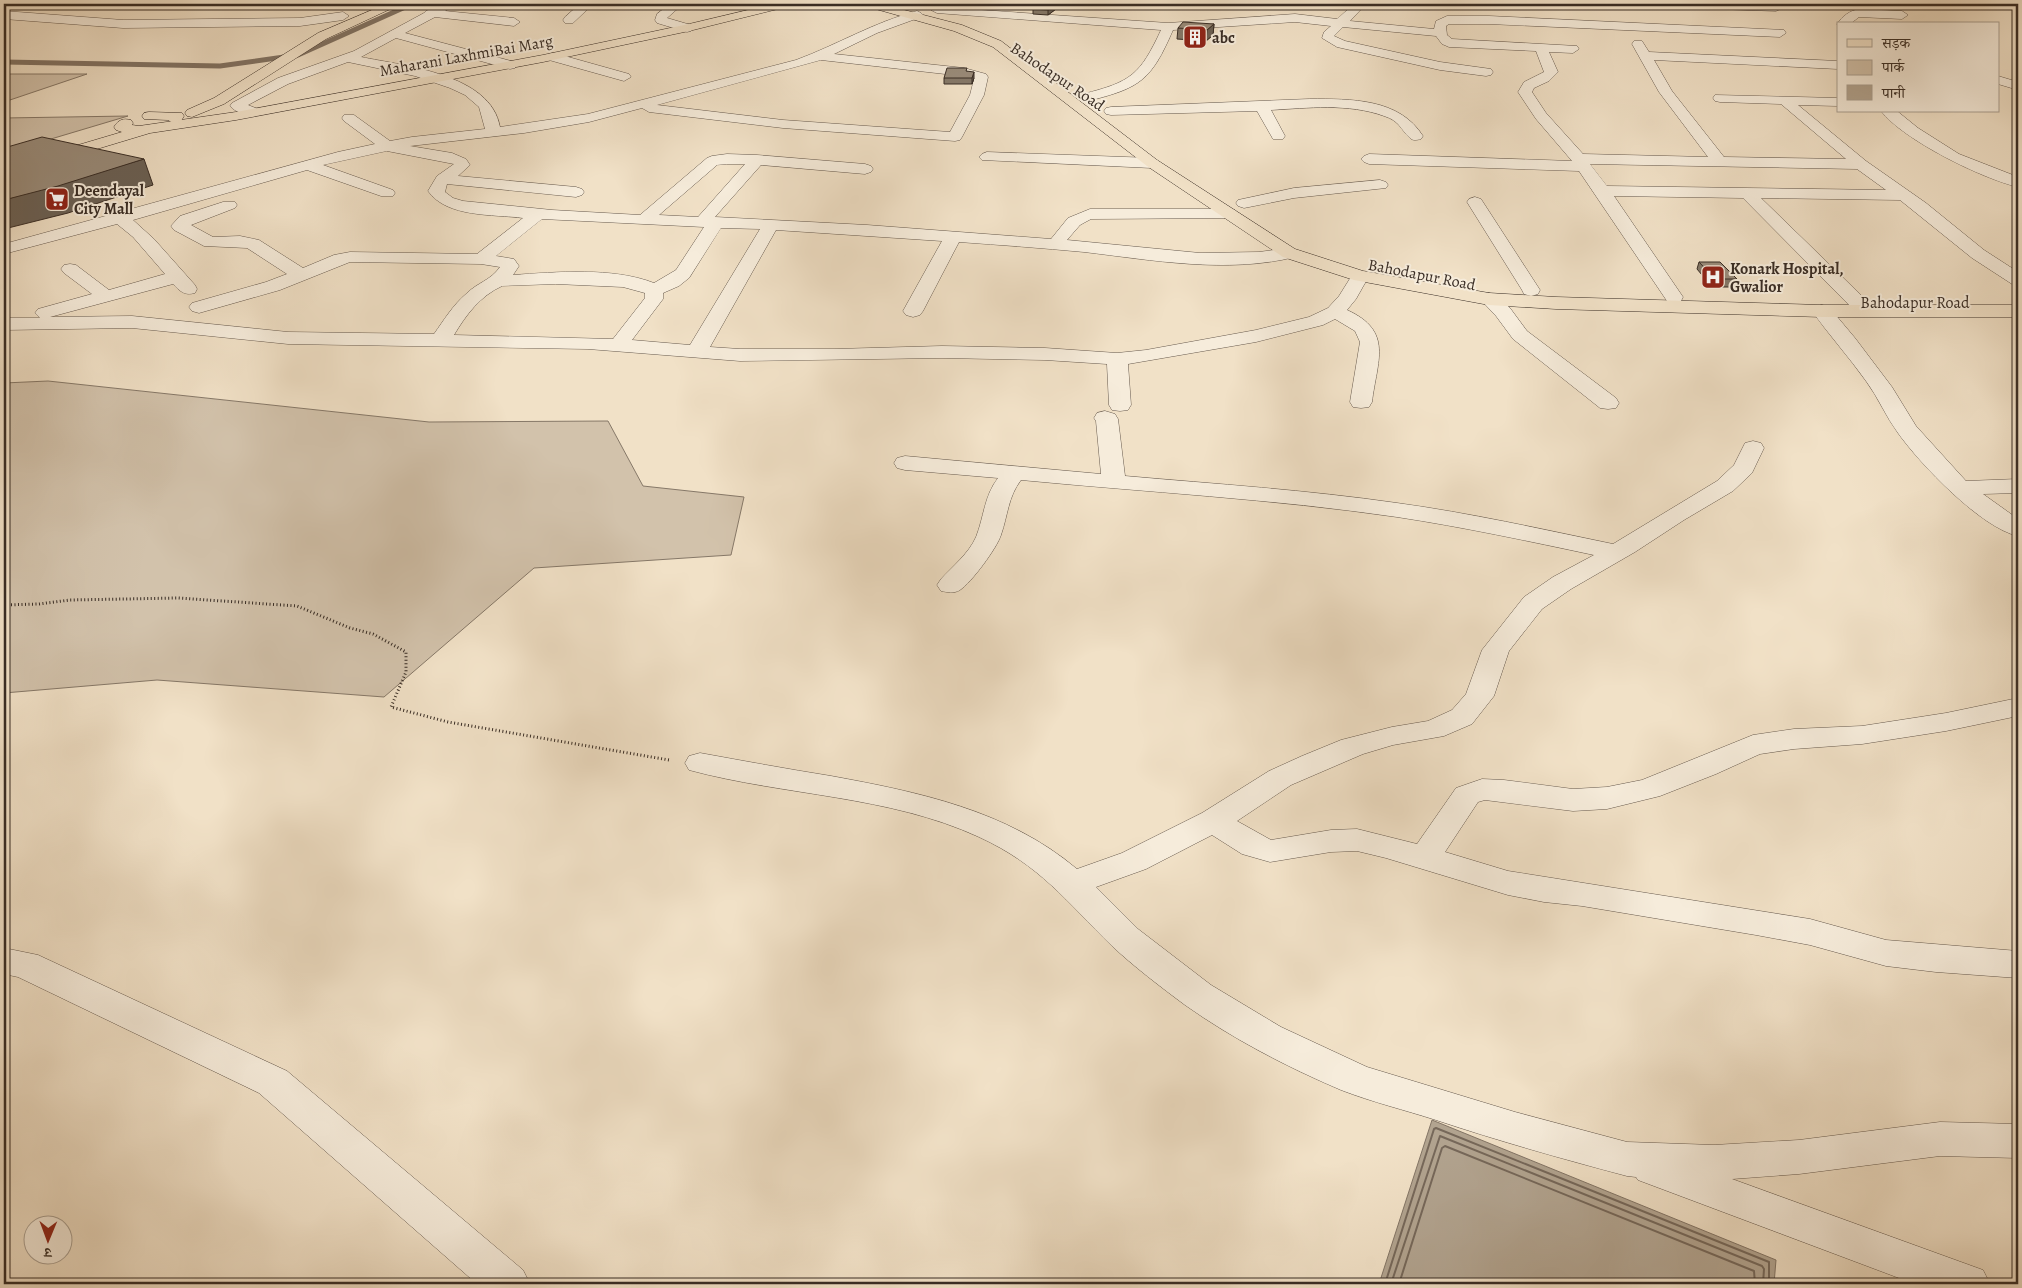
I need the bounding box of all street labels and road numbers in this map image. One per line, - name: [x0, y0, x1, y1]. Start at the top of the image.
- street label: Maharani LaxhmiBai Marg: [378, 30, 555, 82]
- street label: Bahodapur Road: [1006, 37, 1109, 117]
- street label: Bahodapur Road: [1366, 254, 1478, 296]
- street label: Bahodapur Road: [1860, 292, 1970, 314]

